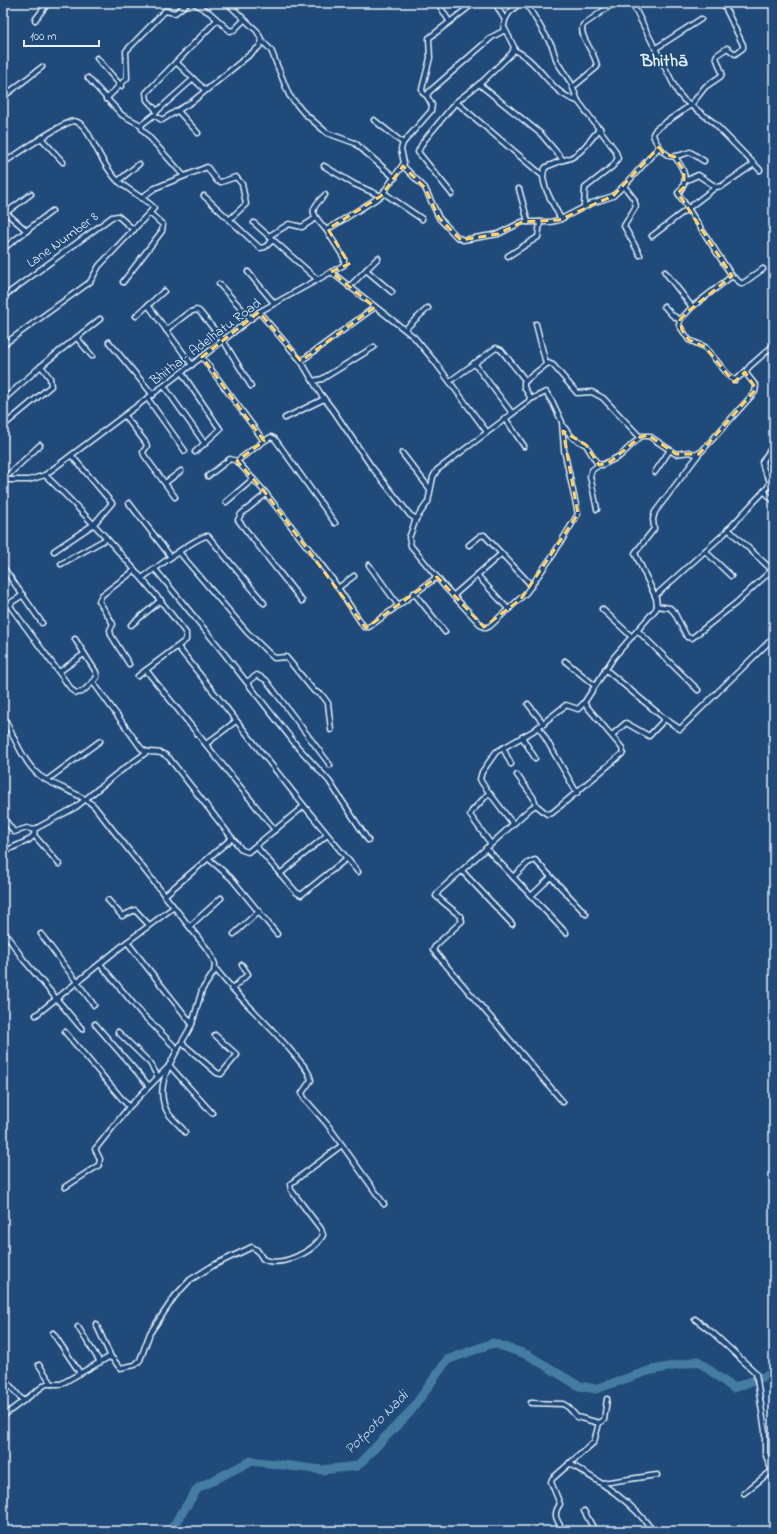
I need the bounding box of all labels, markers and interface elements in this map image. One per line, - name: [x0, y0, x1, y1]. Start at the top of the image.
- scale bar: [24, 22, 99, 48]
- text: 100 m: [30, 28, 57, 46]
- district label: Bhithā: [640, 49, 688, 75]
- street label: Lane Number 8: [23, 207, 103, 274]
- street label: Bhitha - Adelhatu Road: [145, 293, 266, 392]
- water label: Potpoto Nadi: [340, 1385, 415, 1460]

